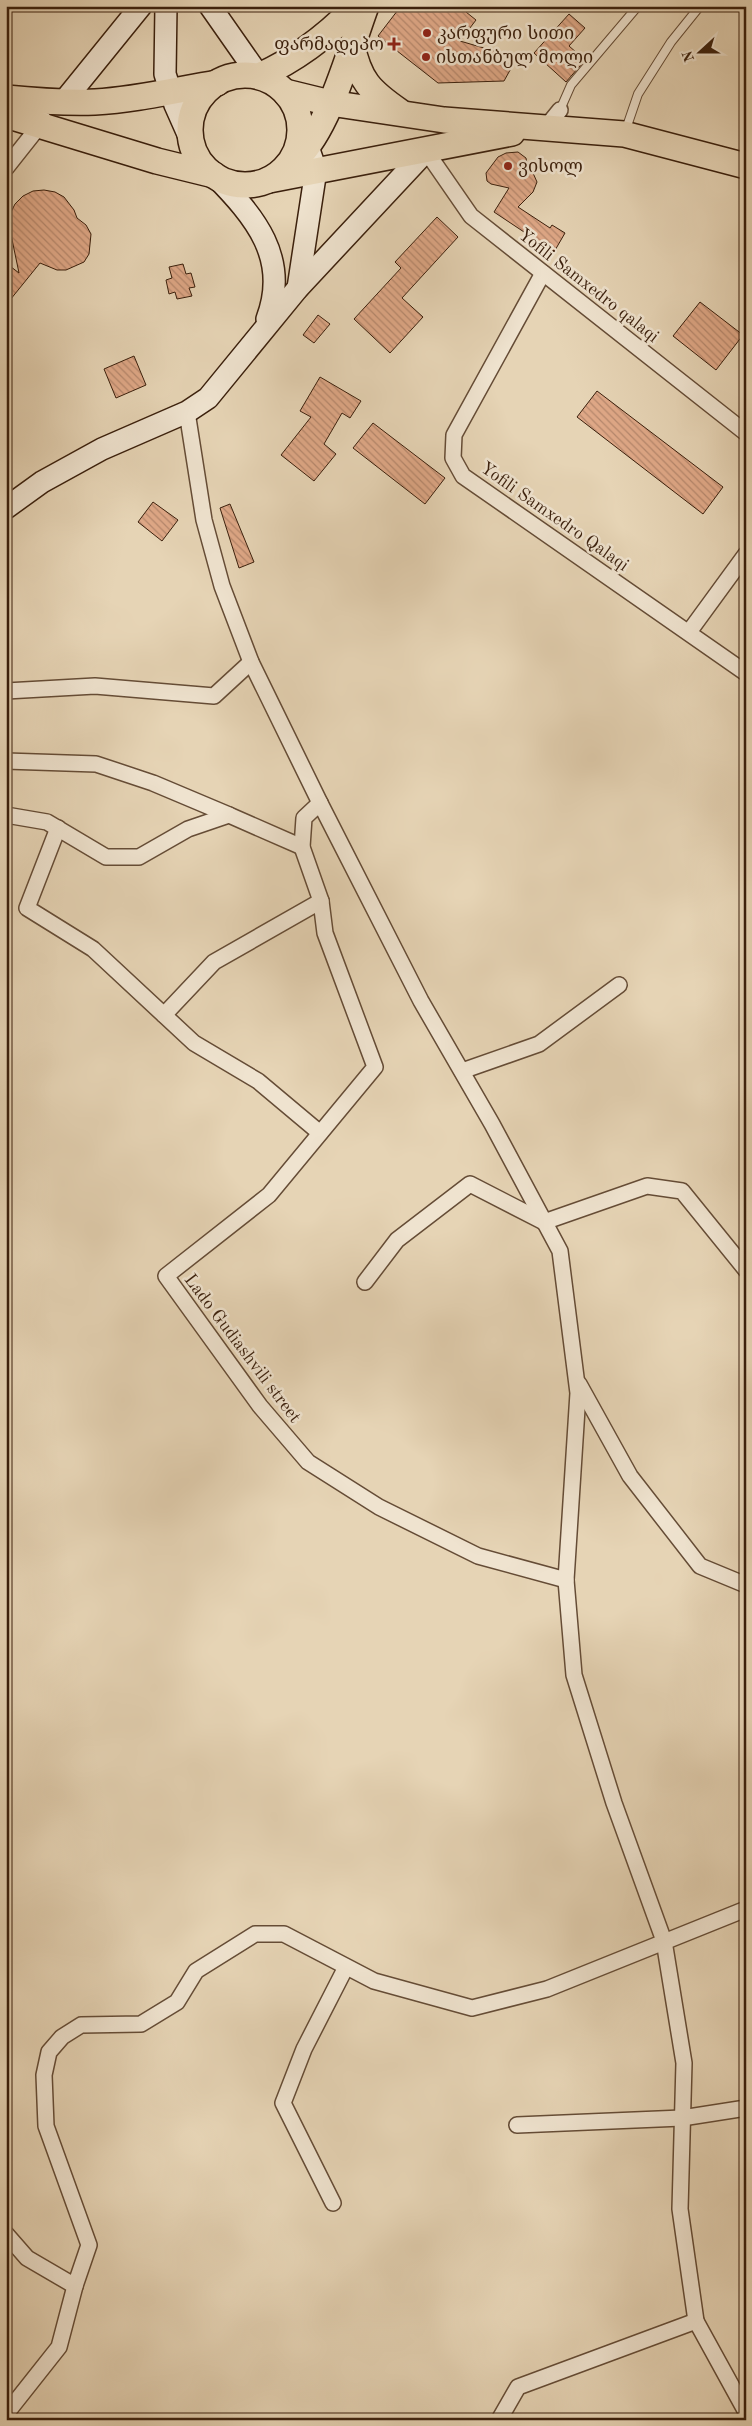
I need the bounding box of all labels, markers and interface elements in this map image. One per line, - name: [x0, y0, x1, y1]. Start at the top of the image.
- place label: კარფური სითი: [437, 25, 574, 44]
- marker: კარფური სითი: [421, 27, 433, 39]
- north arrow: [674, 28, 724, 78]
- place label: ფარმადეპო: [274, 36, 384, 55]
- marker: ფარმადეპო: [388, 38, 400, 50]
- place label: ისთანბულ მოლი: [436, 48, 593, 68]
- text: N: [680, 49, 697, 64]
- marker: ისთანბულ მოლი: [420, 51, 432, 63]
- place label: ვისოლ: [518, 158, 583, 177]
- marker: ვისოლ: [502, 160, 514, 172]
- street label: Yofili Samxedro qalaqi: [515, 225, 662, 346]
- street label: Yofili Samxedro Qalaqi: [477, 459, 632, 575]
- street label: Lado Gudiashvili street: [181, 1271, 304, 1426]

